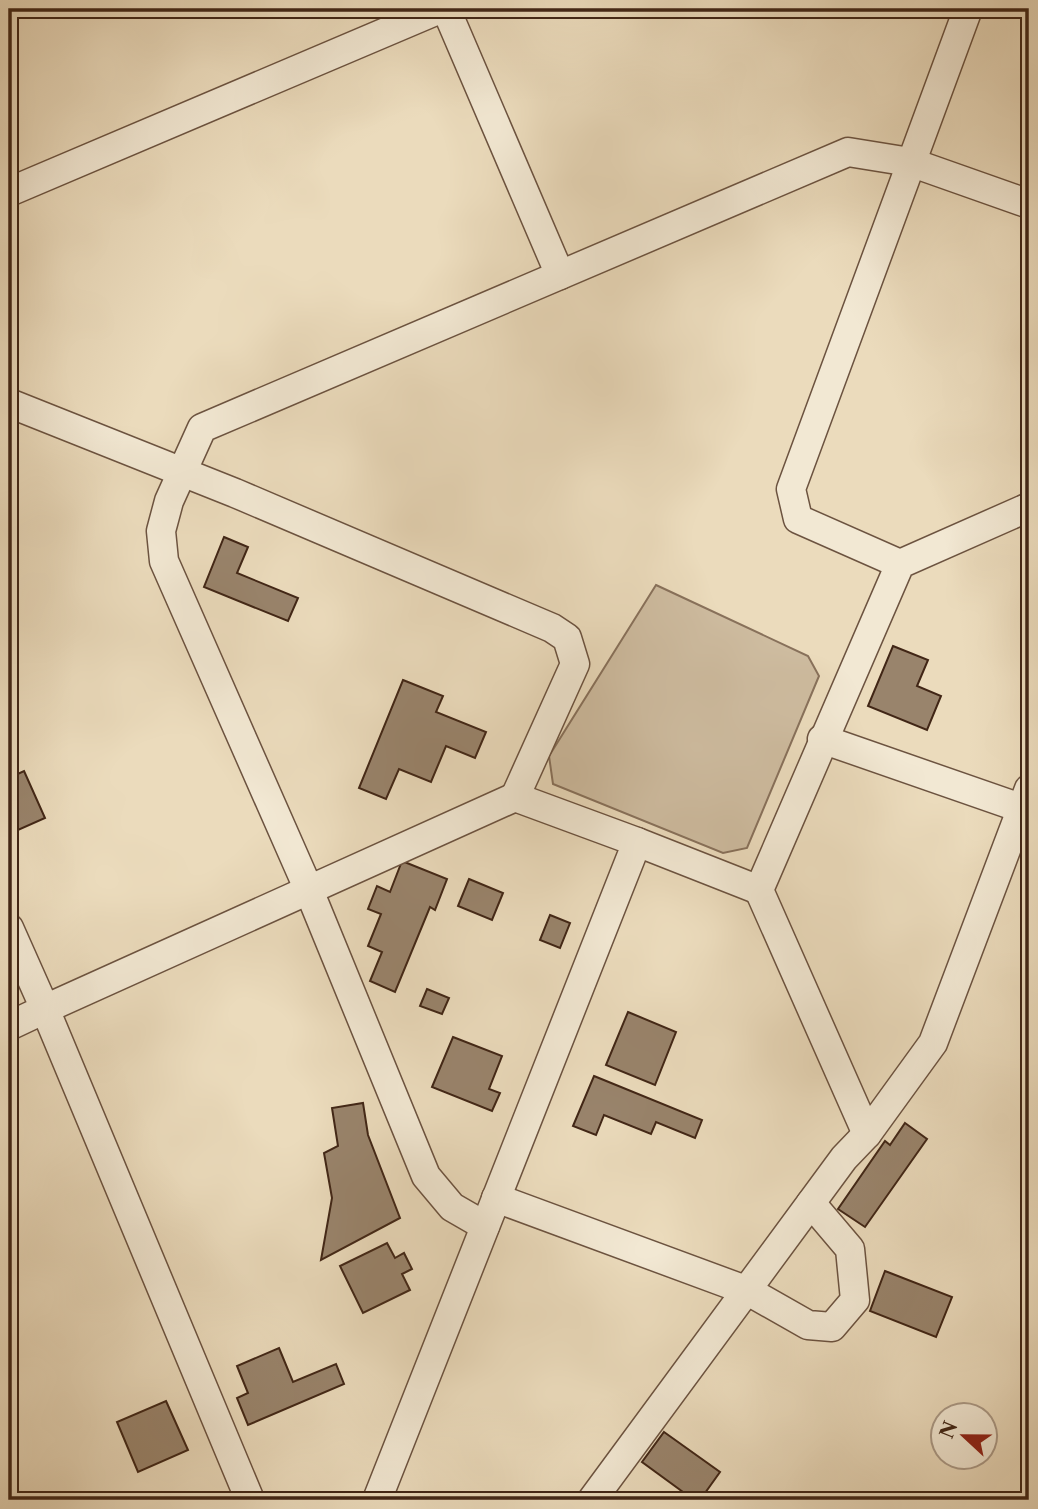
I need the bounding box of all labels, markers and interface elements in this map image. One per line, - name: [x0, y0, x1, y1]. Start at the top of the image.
- north arrow: [930, 1400, 1000, 1470]
- text: N: [935, 1418, 962, 1442]

